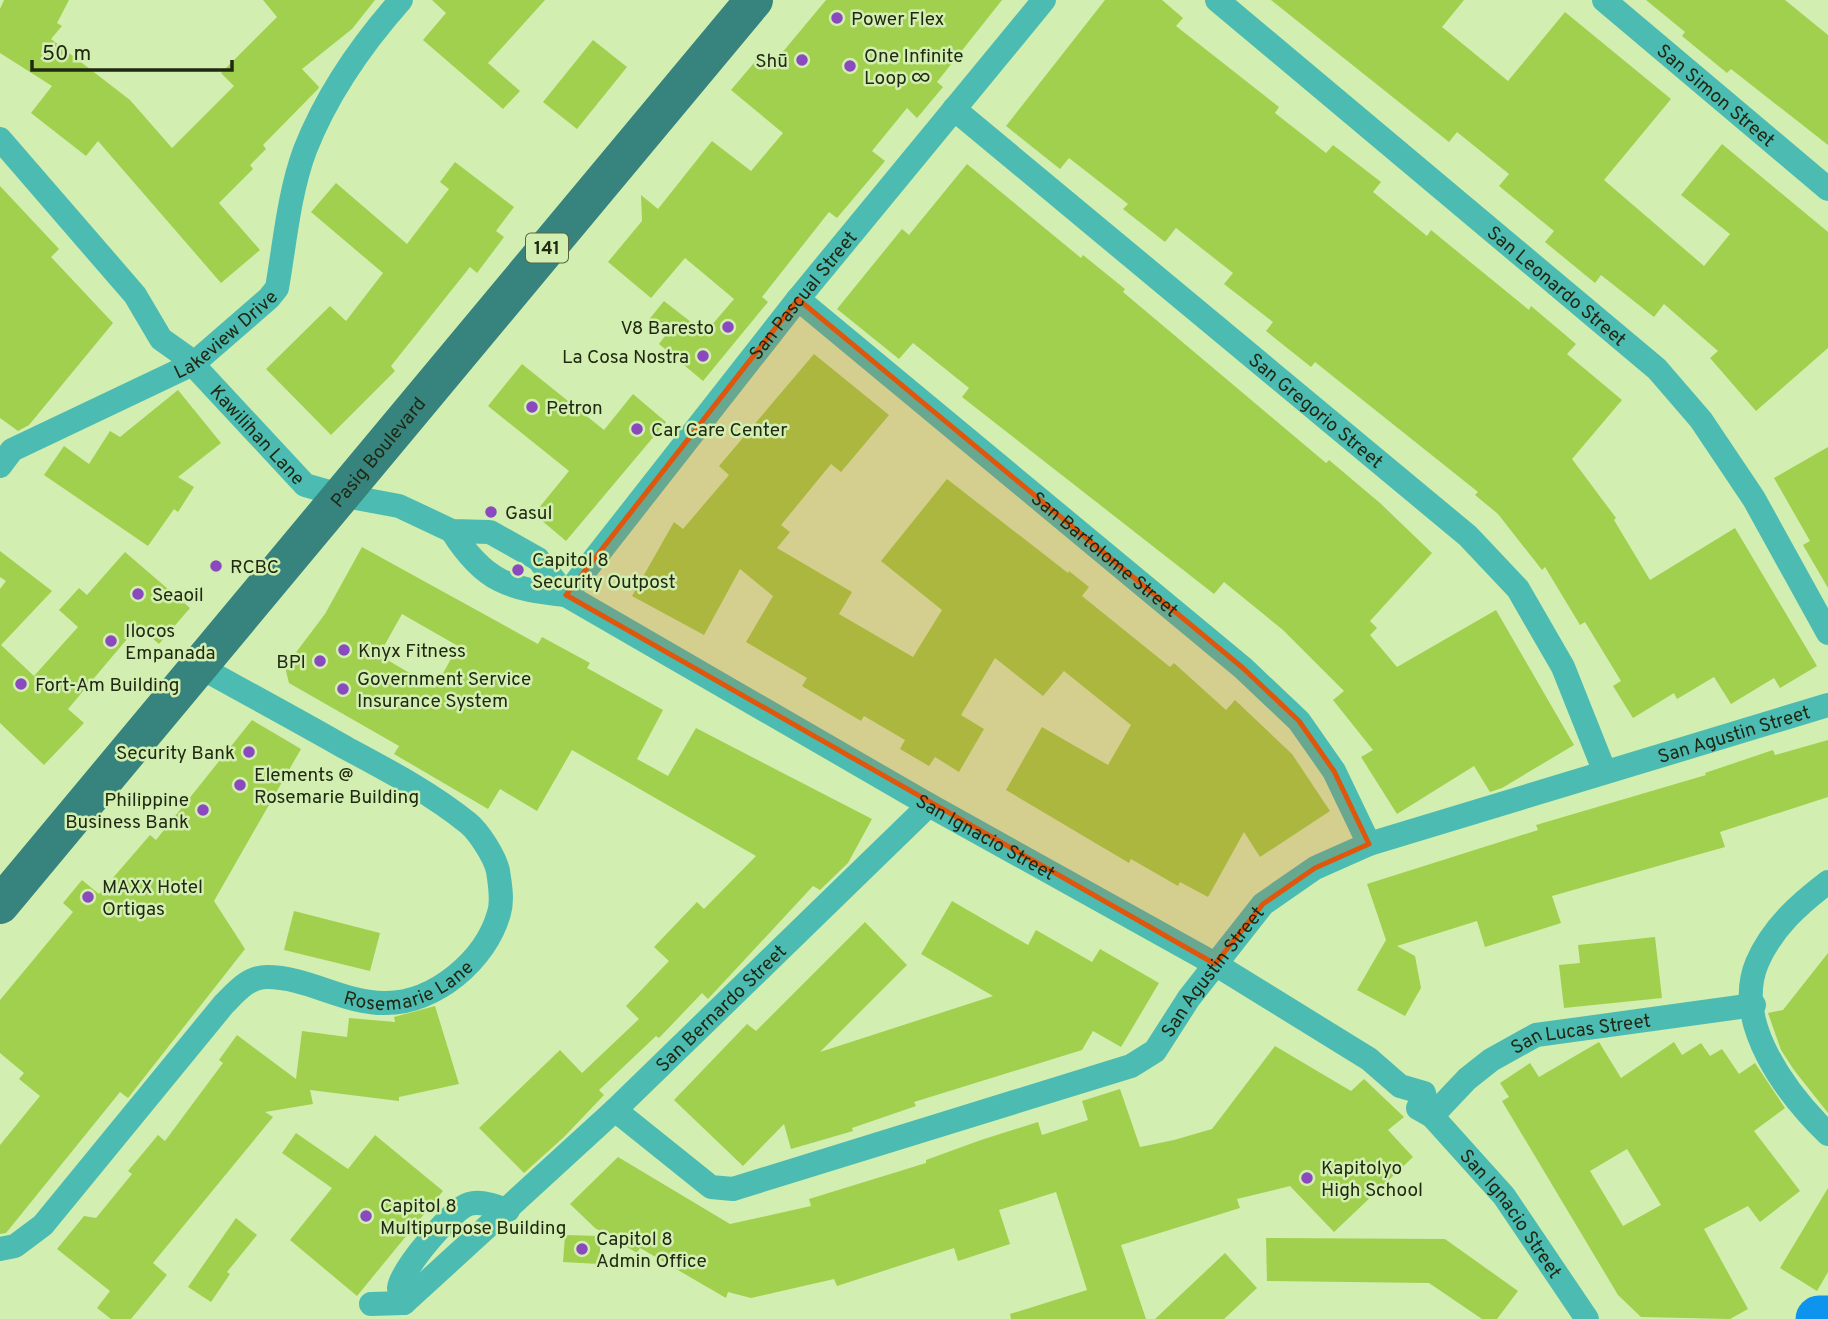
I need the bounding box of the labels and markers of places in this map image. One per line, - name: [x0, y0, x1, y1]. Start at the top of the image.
- place label: Power Flex: [851, 8, 944, 32]
- marker: Power Flex: [829, 10, 845, 26]
- place label: One Infinite Loop ∞: [864, 45, 964, 91]
- place label: Shū: [755, 50, 788, 74]
- marker: Shū: [794, 52, 810, 68]
- marker: One Infinite Loop ∞: [842, 58, 858, 74]
- place label: V8 Baresto: [621, 317, 714, 341]
- marker: V8 Baresto: [720, 319, 736, 335]
- place label: La Cosa Nostra: [562, 346, 689, 370]
- marker: La Cosa Nostra: [695, 348, 711, 364]
- place label: Petron: [546, 397, 603, 421]
- marker: Petron: [524, 399, 540, 415]
- place label: Car Care Center: [651, 419, 788, 443]
- marker: Car Care Center: [629, 421, 645, 437]
- place label: Gasul: [505, 502, 552, 526]
- marker: Gasul: [483, 504, 499, 520]
- place label: Capitol 8 Security Outpost: [532, 549, 676, 595]
- place label: RCBC: [230, 556, 279, 580]
- marker: RCBC: [208, 558, 224, 574]
- marker: Capitol 8 Security Outpost: [510, 562, 526, 578]
- place label: Seaoil: [152, 584, 204, 608]
- marker: Seaoil: [130, 586, 146, 602]
- place label: Ilocos Empanada: [125, 620, 216, 666]
- marker: Ilocos Empanada: [103, 633, 119, 649]
- place label: Knyx Fitness: [358, 640, 466, 664]
- marker: Knyx Fitness: [336, 642, 352, 658]
- place label: BPI: [276, 651, 306, 675]
- marker: BPI: [312, 653, 328, 669]
- place label: Government Service Insurance System: [357, 668, 531, 714]
- place label: Fort-Am Building: [35, 674, 180, 698]
- marker: Fort-Am Building: [13, 676, 29, 692]
- marker: Government Service Insurance System: [335, 681, 351, 697]
- place label: Security Bank: [116, 742, 235, 766]
- marker: Security Bank: [241, 744, 257, 760]
- place label: Elements @ Rosemarie Building: [254, 764, 419, 810]
- marker: Elements @ Rosemarie Building: [232, 777, 248, 793]
- place label: Philippine Business Bank: [65, 789, 189, 835]
- marker: Philippine Business Bank: [195, 802, 211, 818]
- place label: MAXX Hotel Ortigas: [102, 876, 203, 922]
- marker: MAXX Hotel Ortigas: [80, 889, 96, 905]
- place label: Kapitolyo High School: [1321, 1157, 1423, 1203]
- marker: Kapitolyo High School: [1299, 1170, 1315, 1186]
- place label: Capitol 8 Multipurpose Building: [380, 1195, 566, 1241]
- marker: Capitol 8 Multipurpose Building: [358, 1208, 374, 1224]
- place label: Capitol 8 Admin Office: [596, 1228, 707, 1274]
- marker: Capitol 8 Admin Office: [574, 1241, 590, 1257]

